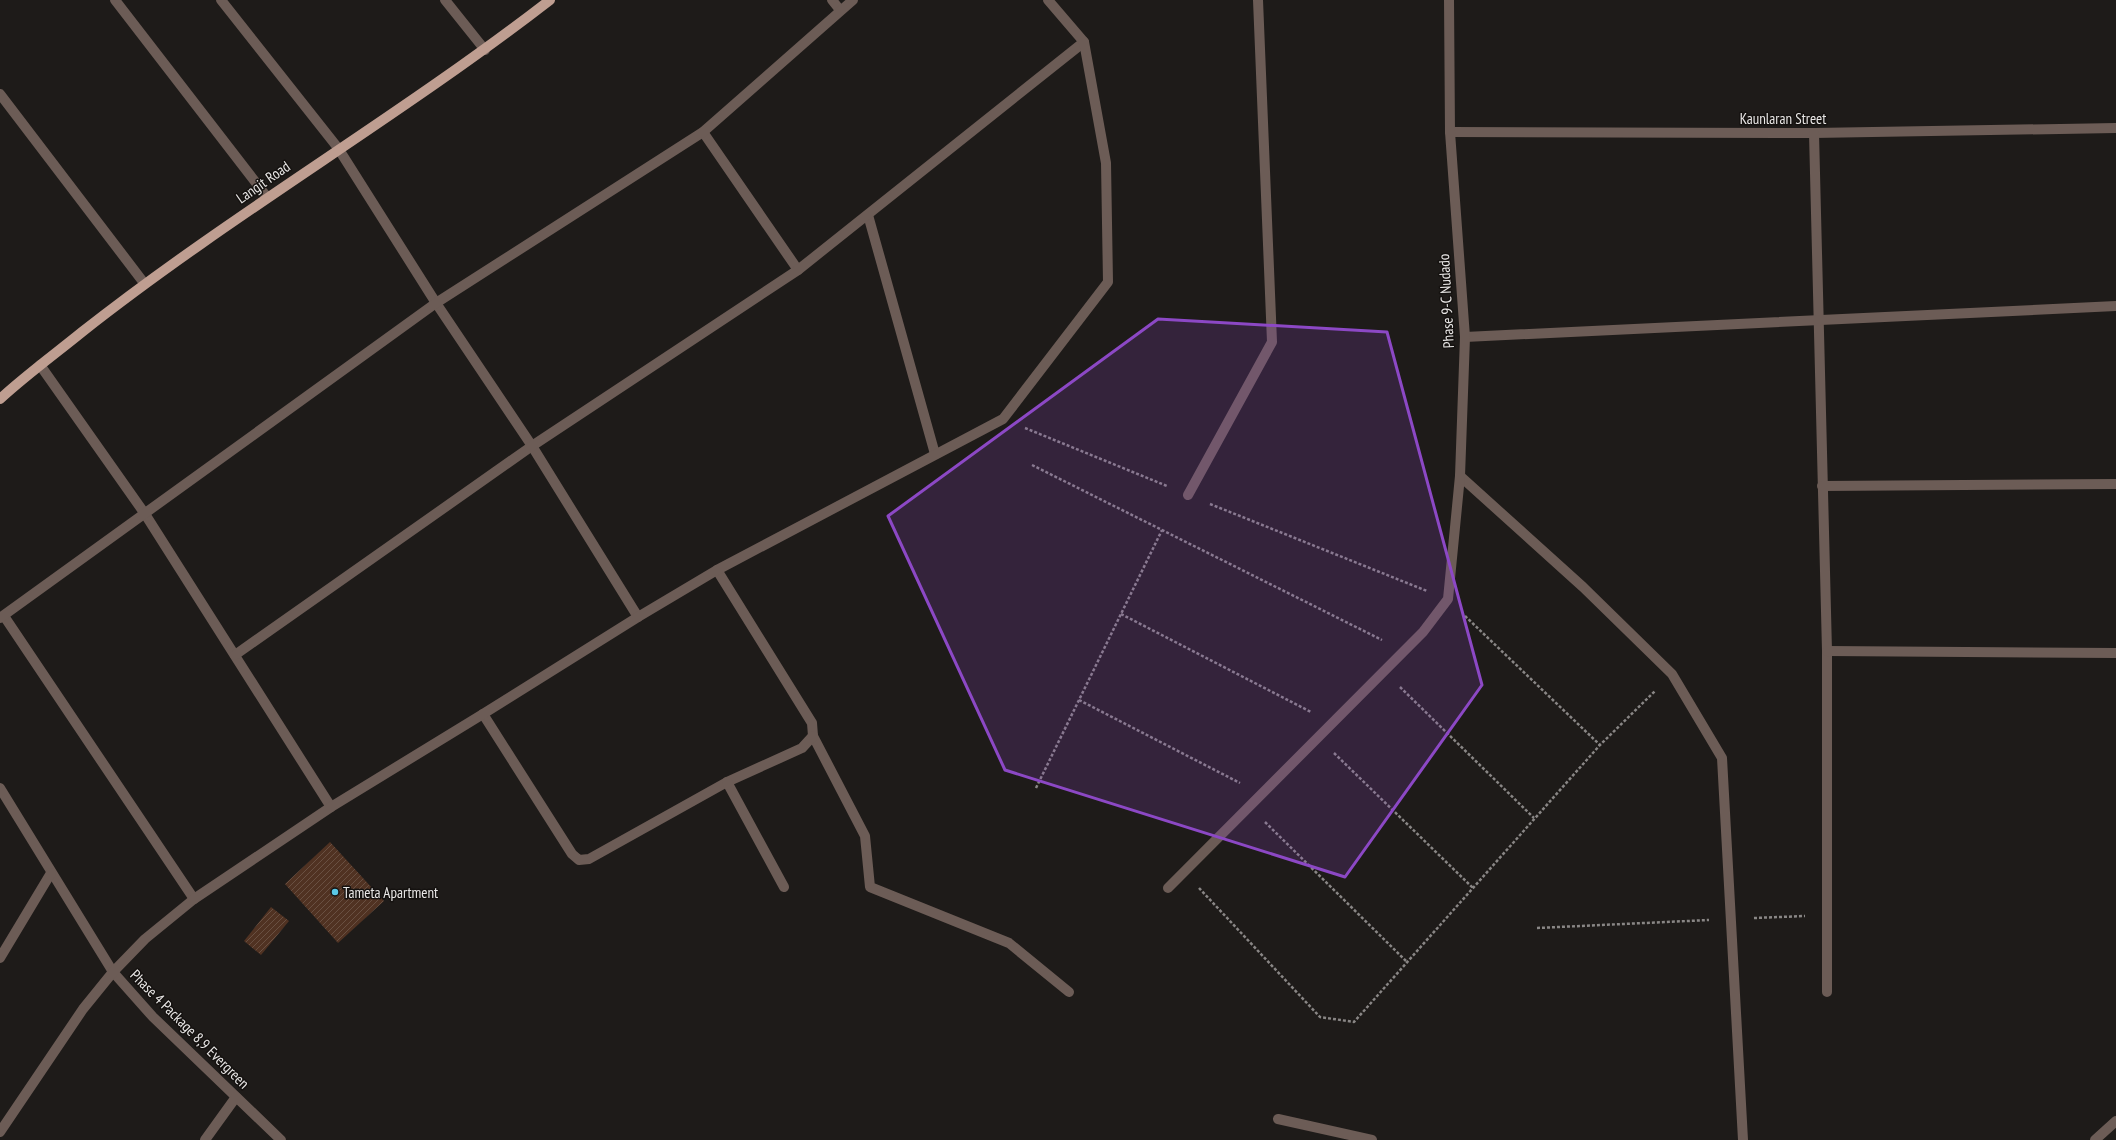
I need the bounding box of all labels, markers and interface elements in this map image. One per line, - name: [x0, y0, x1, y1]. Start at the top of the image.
- street label: Kaunlaran Street: [1740, 109, 1826, 128]
- street label: Langit Road: [232, 157, 294, 207]
- street label: Phase 9-C Nudado: [1434, 253, 1458, 349]
- place label: Tameta Apartment: [343, 883, 438, 902]
- marker: Tameta Apartment: [330, 887, 340, 897]
- street label: Phase 4 Package 8,9 Evergreen: [127, 966, 253, 1092]

